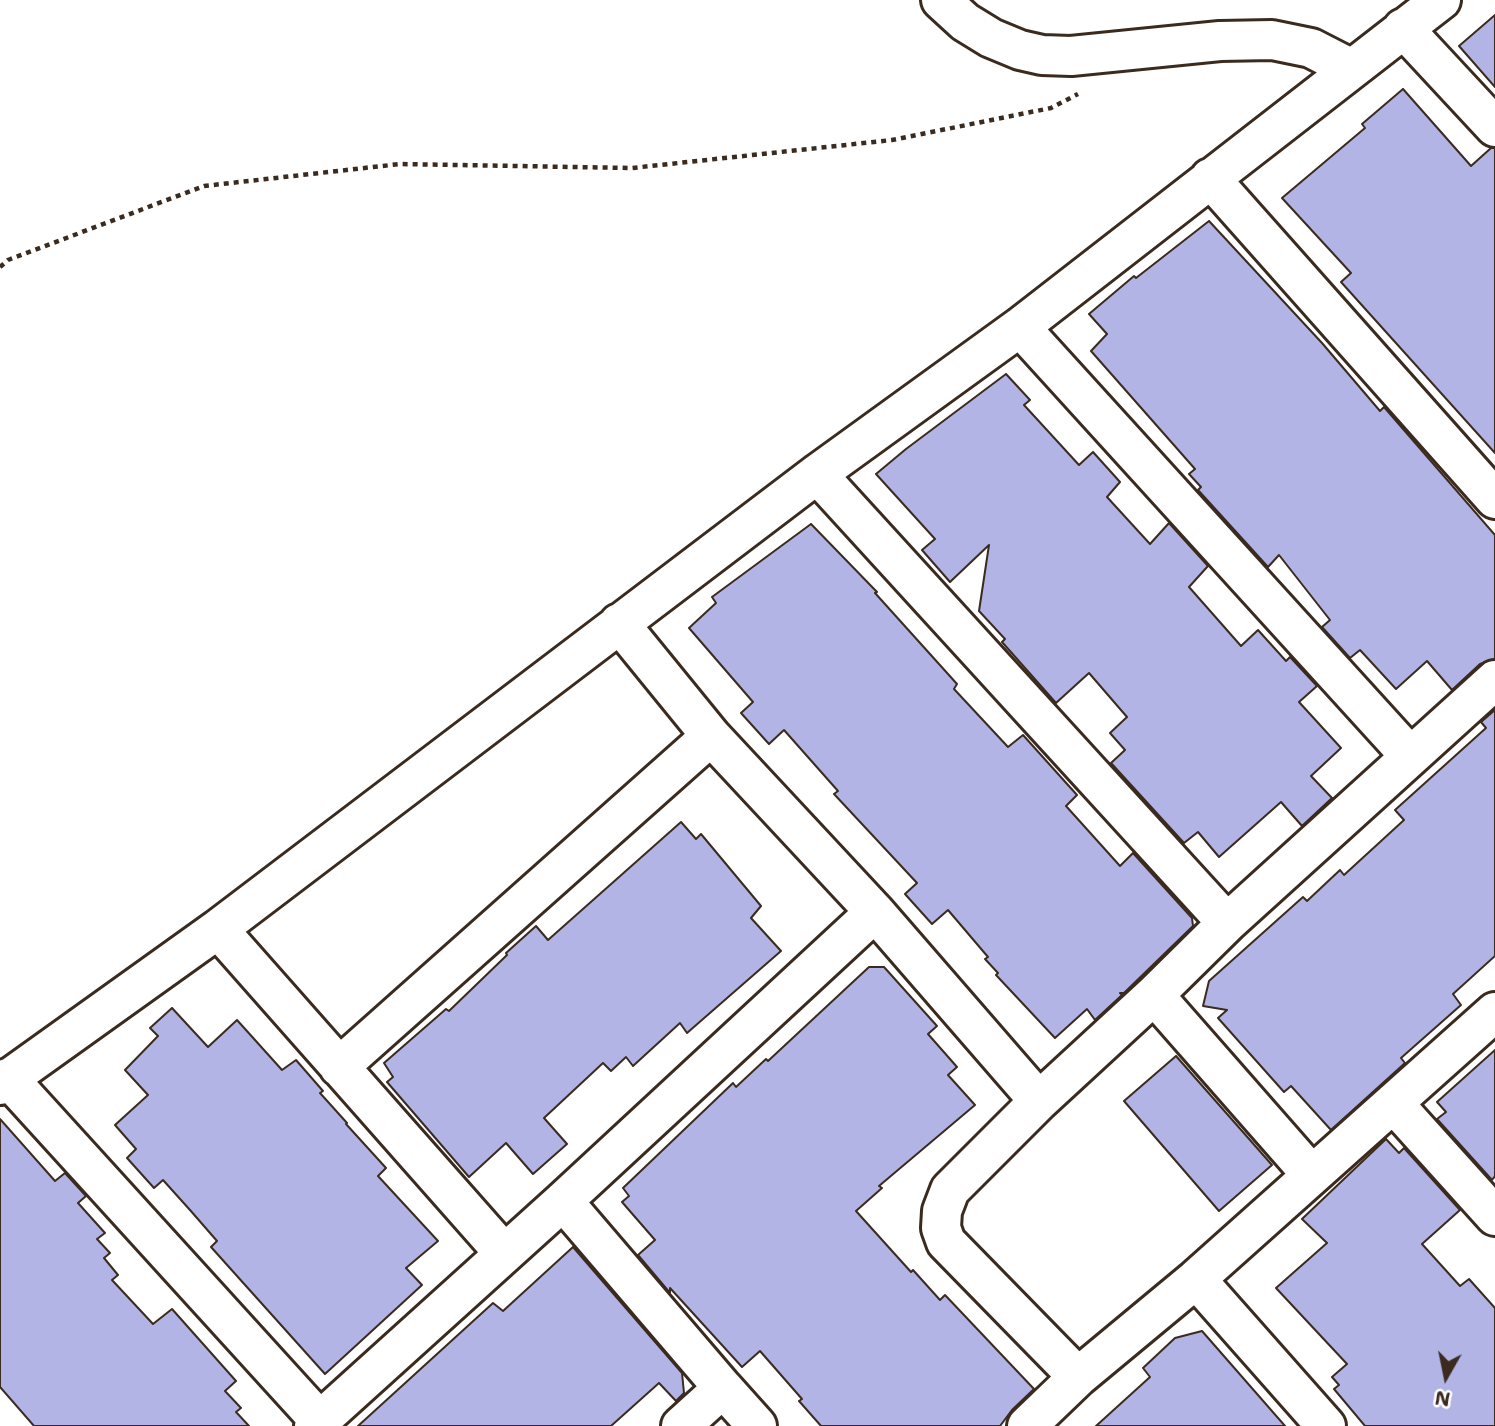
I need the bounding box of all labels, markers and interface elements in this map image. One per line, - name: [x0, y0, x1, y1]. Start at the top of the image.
- north arrow: [1411, 1342, 1481, 1412]
- text: N: [1433, 1385, 1452, 1412]

